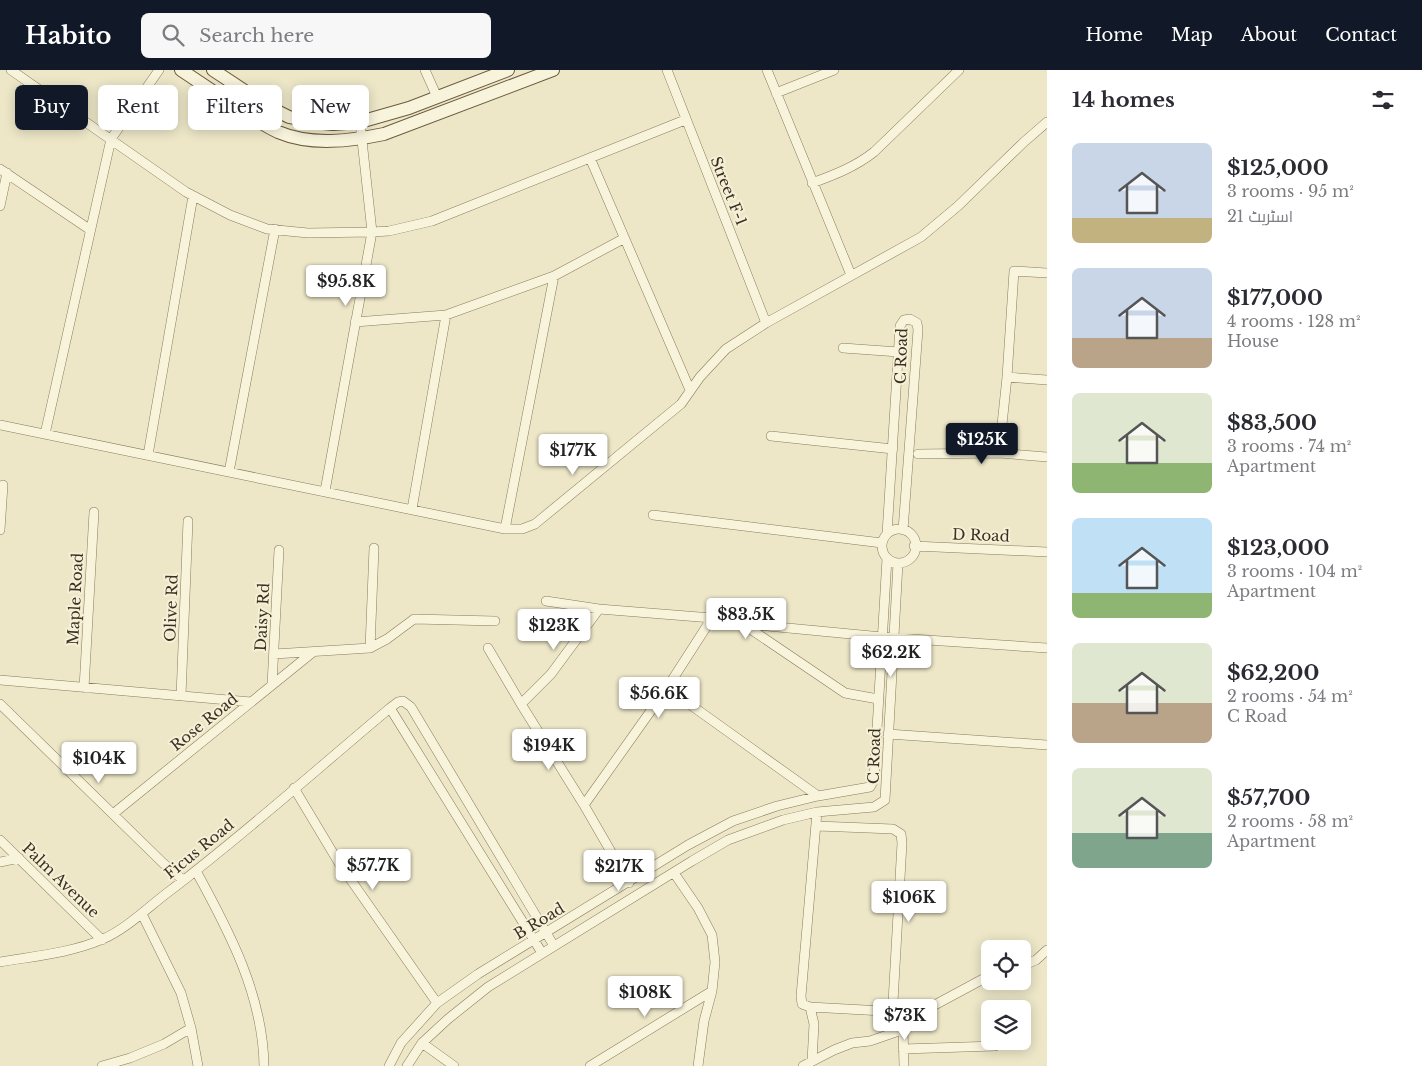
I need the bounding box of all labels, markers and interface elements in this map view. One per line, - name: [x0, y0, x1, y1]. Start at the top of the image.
- search box: [141, 13, 491, 58]
- text: Habito: [25, 21, 111, 50]
- icon: search: [159, 21, 187, 49]
- text: Search here: [199, 24, 314, 47]
- text: Home: [1085, 24, 1143, 46]
- text: Map: [1171, 24, 1213, 46]
- text: About: [1241, 24, 1297, 46]
- text: Contact: [1325, 24, 1397, 46]
- chip: Buy: [15, 85, 88, 130]
- chip: Rent: [98, 85, 178, 130]
- chip: Filters: [188, 85, 282, 130]
- chip: New: [292, 85, 369, 130]
- icon: filters: [1369, 86, 1397, 114]
- text: 14 homes: [1072, 87, 1175, 113]
- street label: Street F-1: [707, 154, 751, 228]
- text: $125,000: [1227, 155, 1329, 181]
- icon: home: [1112, 163, 1172, 223]
- text: 3 rooms · 95 m²: [1227, 181, 1354, 201]
- text: اسٹریٹ 21: [1227, 206, 1293, 226]
- pin: $95.8K: [305, 264, 387, 307]
- text: $95.8K: [317, 271, 375, 291]
- text: $177,000: [1227, 285, 1323, 311]
- icon: home: [1112, 288, 1172, 348]
- text: 4 rooms · 128 m²: [1227, 311, 1361, 331]
- street label: C Road: [891, 328, 911, 384]
- text: House: [1227, 331, 1279, 351]
- text: $83,500: [1227, 410, 1317, 436]
- icon: home: [1112, 413, 1172, 473]
- pin: $125K: [947, 422, 1017, 465]
- text: $125K: [957, 429, 1007, 449]
- pin: $177K: [538, 434, 608, 476]
- text: 3 rooms · 74 m²: [1227, 436, 1351, 456]
- text: $177K: [549, 440, 597, 460]
- text: Apartment: [1227, 456, 1316, 476]
- street label: D Road: [952, 525, 1010, 545]
- text: $123,000: [1227, 535, 1329, 561]
- icon: home: [1112, 538, 1172, 598]
- street label: Maple Road: [63, 552, 87, 646]
- text: 3 rooms · 104 m²: [1227, 561, 1362, 581]
- street label: Olive Rd: [160, 574, 182, 642]
- text: Apartment: [1227, 581, 1316, 601]
- street label: Daisy Rd: [251, 582, 273, 652]
- pin: $83.5K: [705, 598, 787, 640]
- text: $83.5K: [717, 604, 775, 624]
- pin: $123K: [519, 608, 589, 651]
- text: $123K: [528, 615, 580, 635]
- pin: $62.2K: [850, 636, 932, 678]
- text: $62.2K: [861, 642, 921, 662]
- text: $62,200: [1227, 660, 1319, 686]
- icon: home: [1112, 663, 1172, 723]
- pin: $56.6K: [618, 676, 700, 719]
- text: $56.6K: [630, 683, 688, 703]
- text: 2 rooms · 54 m²: [1227, 686, 1353, 706]
- street label: Rose Road: [167, 689, 241, 755]
- text: C Road: [1227, 706, 1287, 726]
- pin: $194K: [514, 728, 584, 771]
- street label: C Road: [864, 728, 884, 784]
- text: $194K: [523, 735, 575, 755]
- pin: $104K: [64, 742, 134, 784]
- text: $104K: [72, 748, 126, 768]
- text: $57,700: [1227, 785, 1310, 811]
- icon: home: [1112, 788, 1172, 848]
- text: 2 rooms · 58 m²: [1227, 811, 1353, 831]
- street label: Ficus Road: [160, 815, 238, 883]
- text: Apartment: [1227, 831, 1316, 851]
- street label: Palm Avenue: [18, 838, 104, 922]
- pin: $57.7K: [332, 848, 414, 891]
- pin: $217K: [584, 850, 654, 892]
- text: $57.7K: [347, 855, 399, 875]
- text: $217K: [594, 856, 644, 876]
- pin: $106K: [874, 880, 944, 923]
- text: $106K: [882, 887, 936, 907]
- street label: B Road: [510, 899, 568, 943]
- map controls: [981, 940, 1031, 1050]
- button: locate: [981, 940, 1031, 990]
- pin: $108K: [610, 976, 680, 1018]
- text: $108K: [619, 982, 671, 1002]
- pin: $73K: [875, 998, 935, 1041]
- button: layers: [981, 1000, 1031, 1050]
- text: $73K: [884, 1005, 926, 1025]

